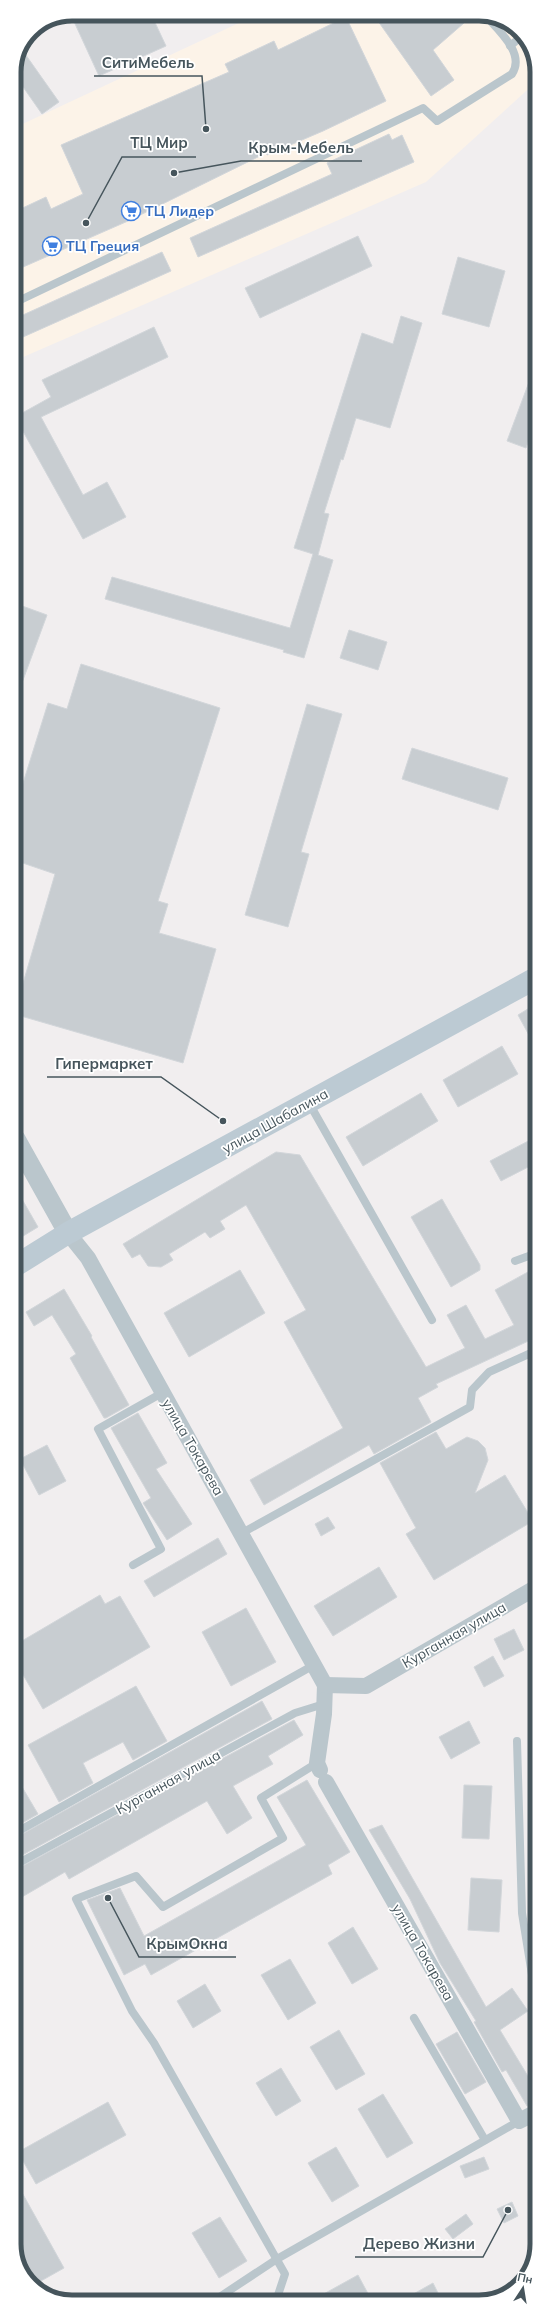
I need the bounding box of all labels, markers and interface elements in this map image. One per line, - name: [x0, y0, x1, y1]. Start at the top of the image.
- callout: СитиМебель: [94, 49, 202, 76]
- text: СитиМебель: [102, 53, 194, 72]
- callout: ТЦ Мир: [122, 130, 196, 157]
- text: ТЦ Мир: [130, 133, 188, 152]
- callout: Крым-Мебель: [241, 134, 362, 161]
- text: Крым-Мебель: [248, 138, 354, 157]
- supermarket icon: ТЦ Лидер: [120, 200, 142, 222]
- place label: ТЦ Лидер: [145, 202, 214, 220]
- supermarket icon: ТЦ Греция: [41, 235, 63, 257]
- place label: ТЦ Греция: [66, 237, 139, 255]
- callout: Гипермаркет: [47, 1050, 161, 1077]
- text: Гипермаркет: [55, 1054, 153, 1073]
- street label: улица Шабалина: [219, 1084, 331, 1158]
- street label: улица Токарева: [158, 1395, 228, 1499]
- street label: Курганная улица: [399, 1598, 509, 1672]
- street label: Курганная улица: [112, 1746, 224, 1818]
- street label: улица Токарева: [388, 1900, 458, 2004]
- callout: КрымОкна: [139, 1930, 236, 1957]
- text: КрымОкна: [146, 1934, 228, 1953]
- callout: Дерево Жизни: [355, 2230, 483, 2257]
- text: Дерево Жизни: [363, 2234, 475, 2253]
- north arrow: [503, 2268, 543, 2308]
- text: Пн: [516, 2270, 534, 2287]

